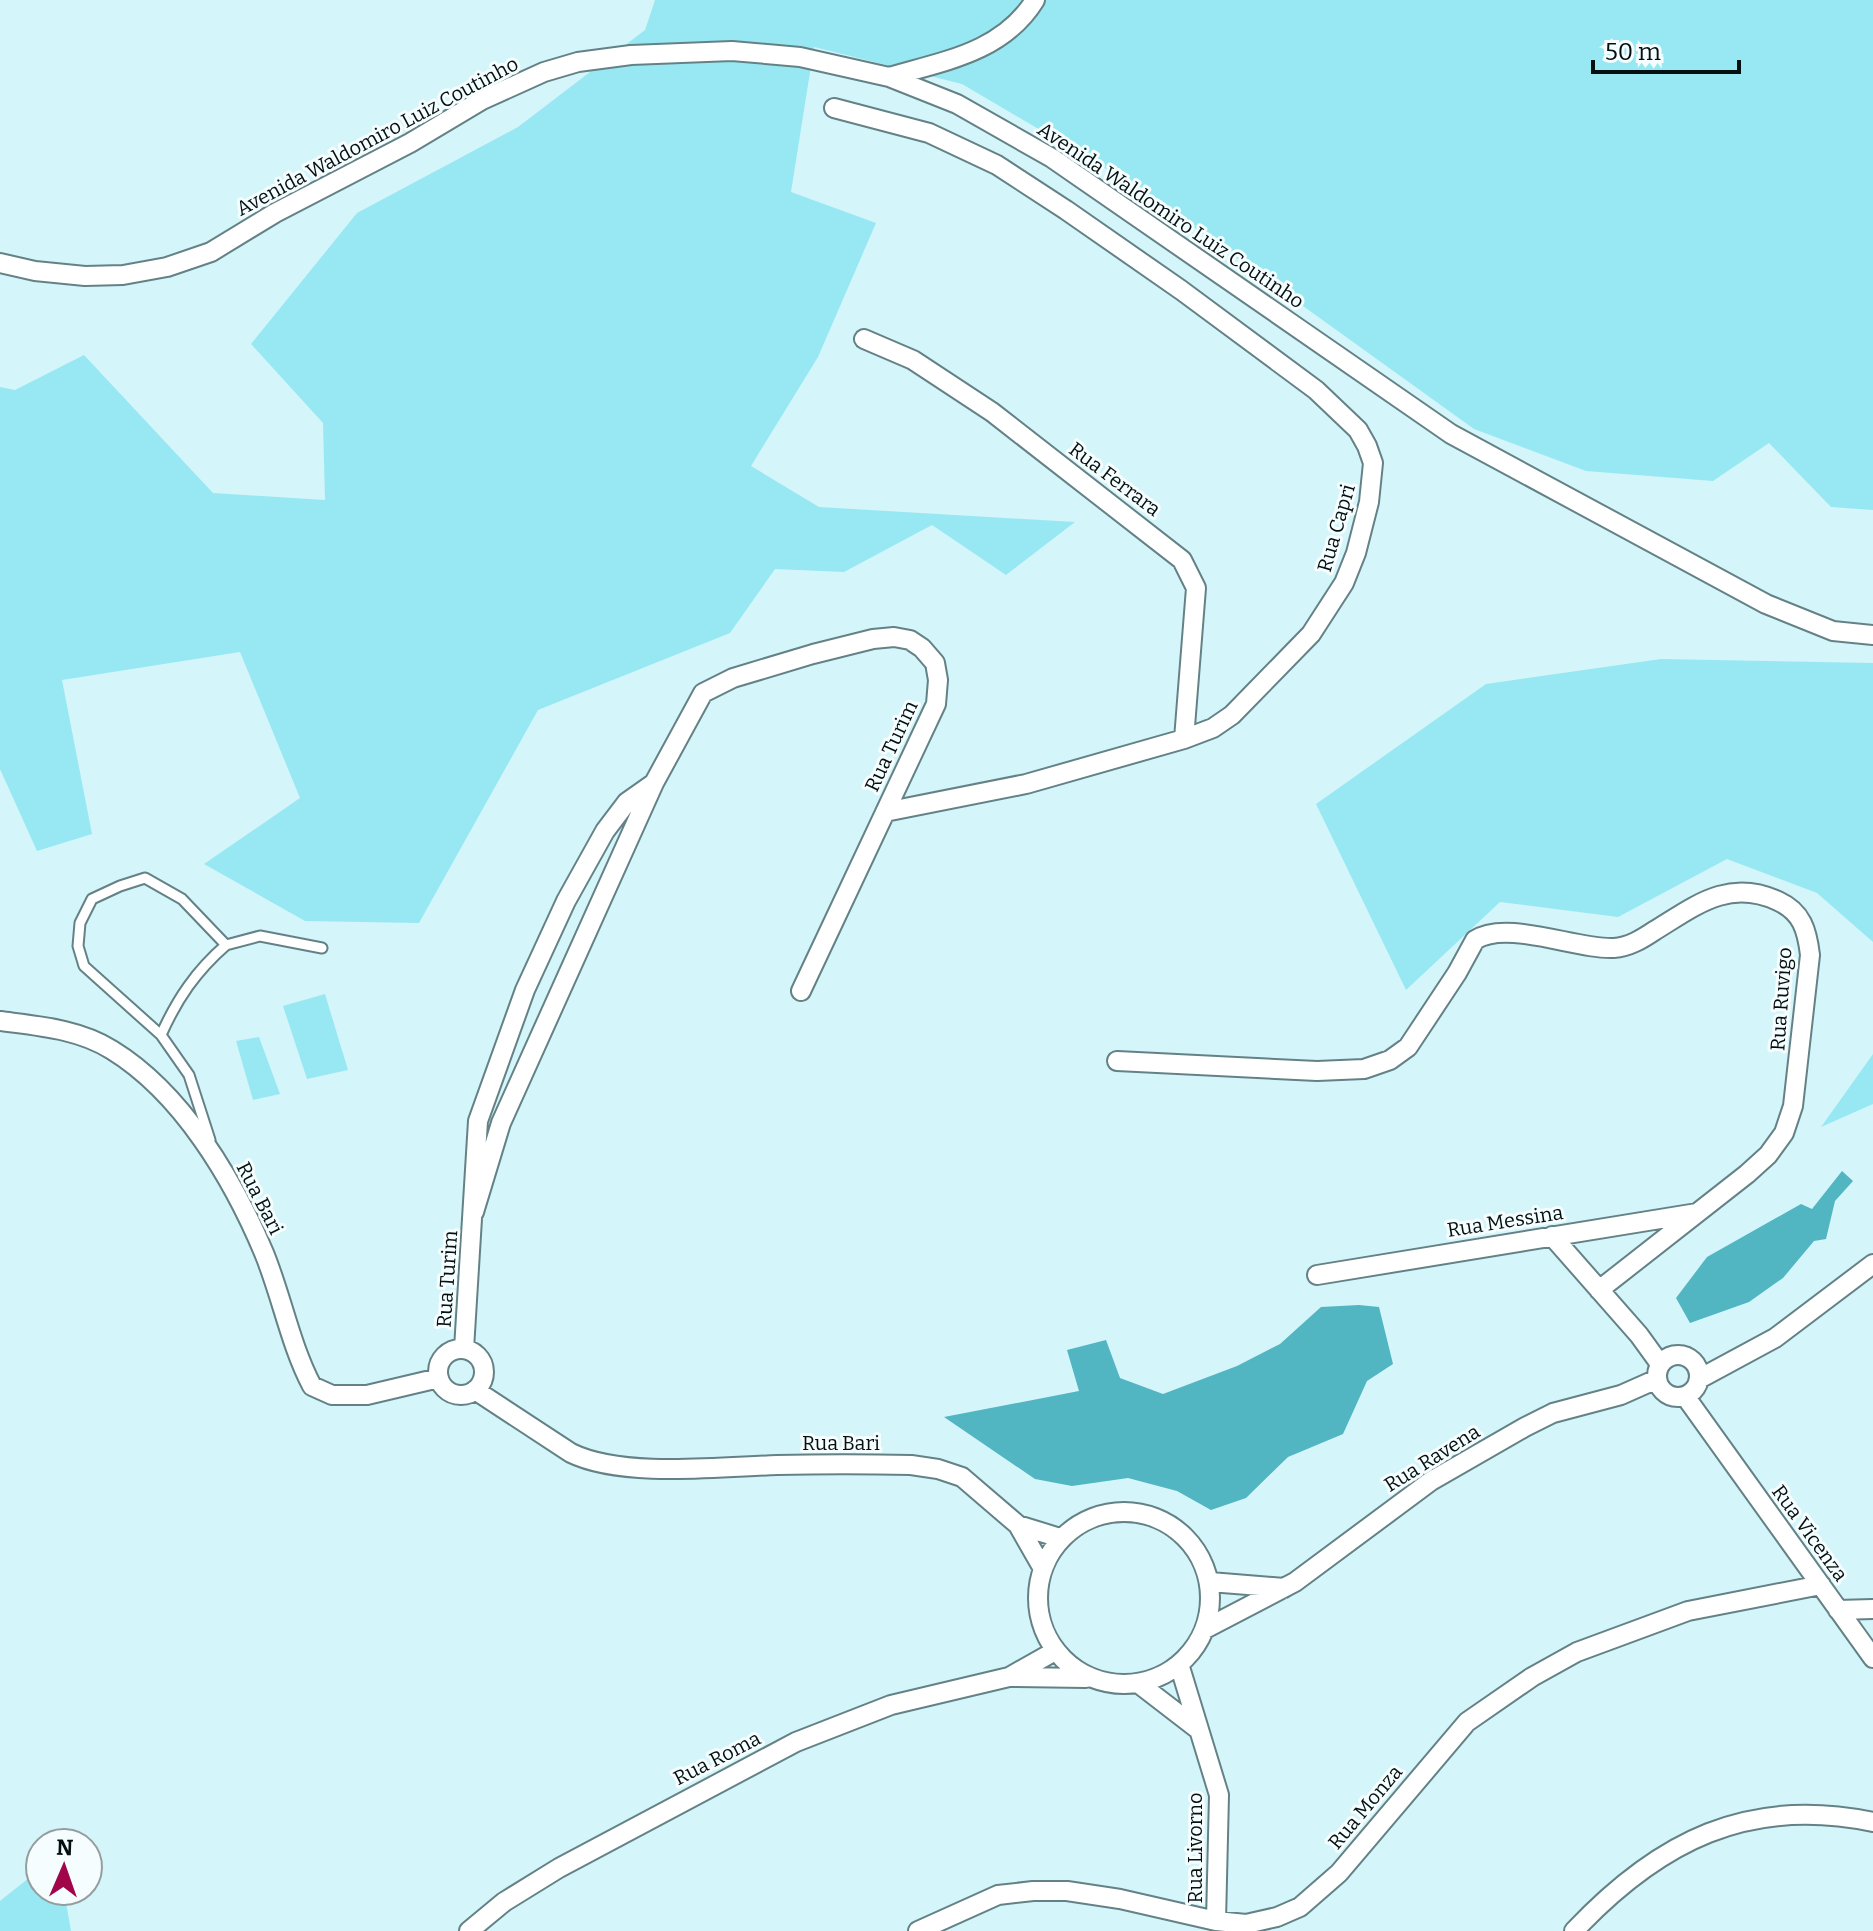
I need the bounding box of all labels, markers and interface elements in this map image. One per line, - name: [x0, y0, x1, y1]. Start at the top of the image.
- scale bar: [1593, 24, 1739, 74]
- text: 50 m: [1605, 38, 1661, 66]
- street label: Avenida Waldomiro Luiz Coutinho: [232, 51, 522, 221]
- street label: Avenida Waldomiro Luiz Coutinho: [1033, 117, 1309, 313]
- street label: Rua Ferrara: [1065, 437, 1166, 521]
- street label: Rua Capri: [1312, 481, 1360, 575]
- street label: Rua Turim: [860, 697, 922, 795]
- street label: Rua Ruvigo: [1765, 946, 1797, 1052]
- street label: Rua Bari: [232, 1158, 288, 1238]
- street label: Rua Messina: [1445, 1200, 1565, 1242]
- street label: Rua Turim: [432, 1230, 462, 1328]
- street label: Rua Ravena: [1380, 1419, 1484, 1497]
- street label: Rua Bari: [802, 1431, 880, 1455]
- street label: Rua Vicenza: [1767, 1480, 1853, 1586]
- street label: Rua Roma: [669, 1726, 765, 1790]
- street label: Rua Monza: [1323, 1760, 1407, 1854]
- street label: Rua Livorno: [1183, 1793, 1207, 1903]
- north arrow: [24, 1827, 104, 1907]
- text: N: [56, 1834, 74, 1861]

